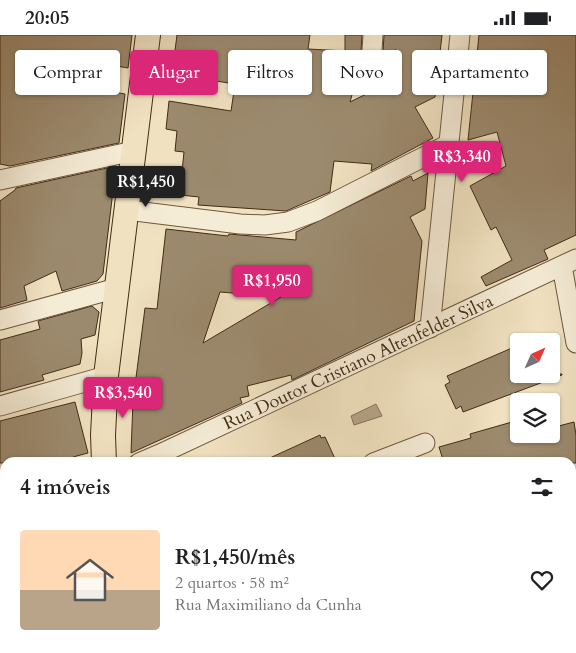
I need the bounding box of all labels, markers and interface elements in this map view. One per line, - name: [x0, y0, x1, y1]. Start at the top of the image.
- text: 20:05: [25, 5, 69, 31]
- chip: Comprar: [15, 50, 120, 95]
- chip: Alugar: [130, 50, 218, 95]
- chip: Filtros: [228, 50, 312, 95]
- chip: Novo: [322, 50, 402, 95]
- chip: Apartamento: [412, 50, 547, 95]
- pin: R$3,340: [416, 141, 508, 183]
- text: R$3,340: [433, 146, 491, 168]
- pin: R$1,450: [100, 165, 192, 208]
- text: R$1,450: [117, 171, 175, 193]
- pin: R$1,950: [226, 265, 318, 307]
- text: R$1,950: [243, 270, 301, 292]
- street label: Rua Doutor Cristiano Altenfelder Silva: [219, 289, 497, 436]
- north arrow: [510, 333, 560, 383]
- map controls: [510, 333, 560, 443]
- pin: R$3,540: [77, 377, 169, 419]
- text: R$3,540: [94, 382, 152, 404]
- button: layers: [510, 393, 560, 443]
- text: 4 imóveis: [20, 473, 110, 502]
- icon: filters: [528, 473, 556, 501]
- text: R$1,450/mês: [175, 543, 295, 572]
- icon: home: [60, 550, 120, 610]
- icon: heart: [528, 566, 556, 594]
- text: 2 quartos · 58 m²: [175, 572, 289, 594]
- text: Rua Maximiliano da Cunha: [175, 594, 362, 616]

